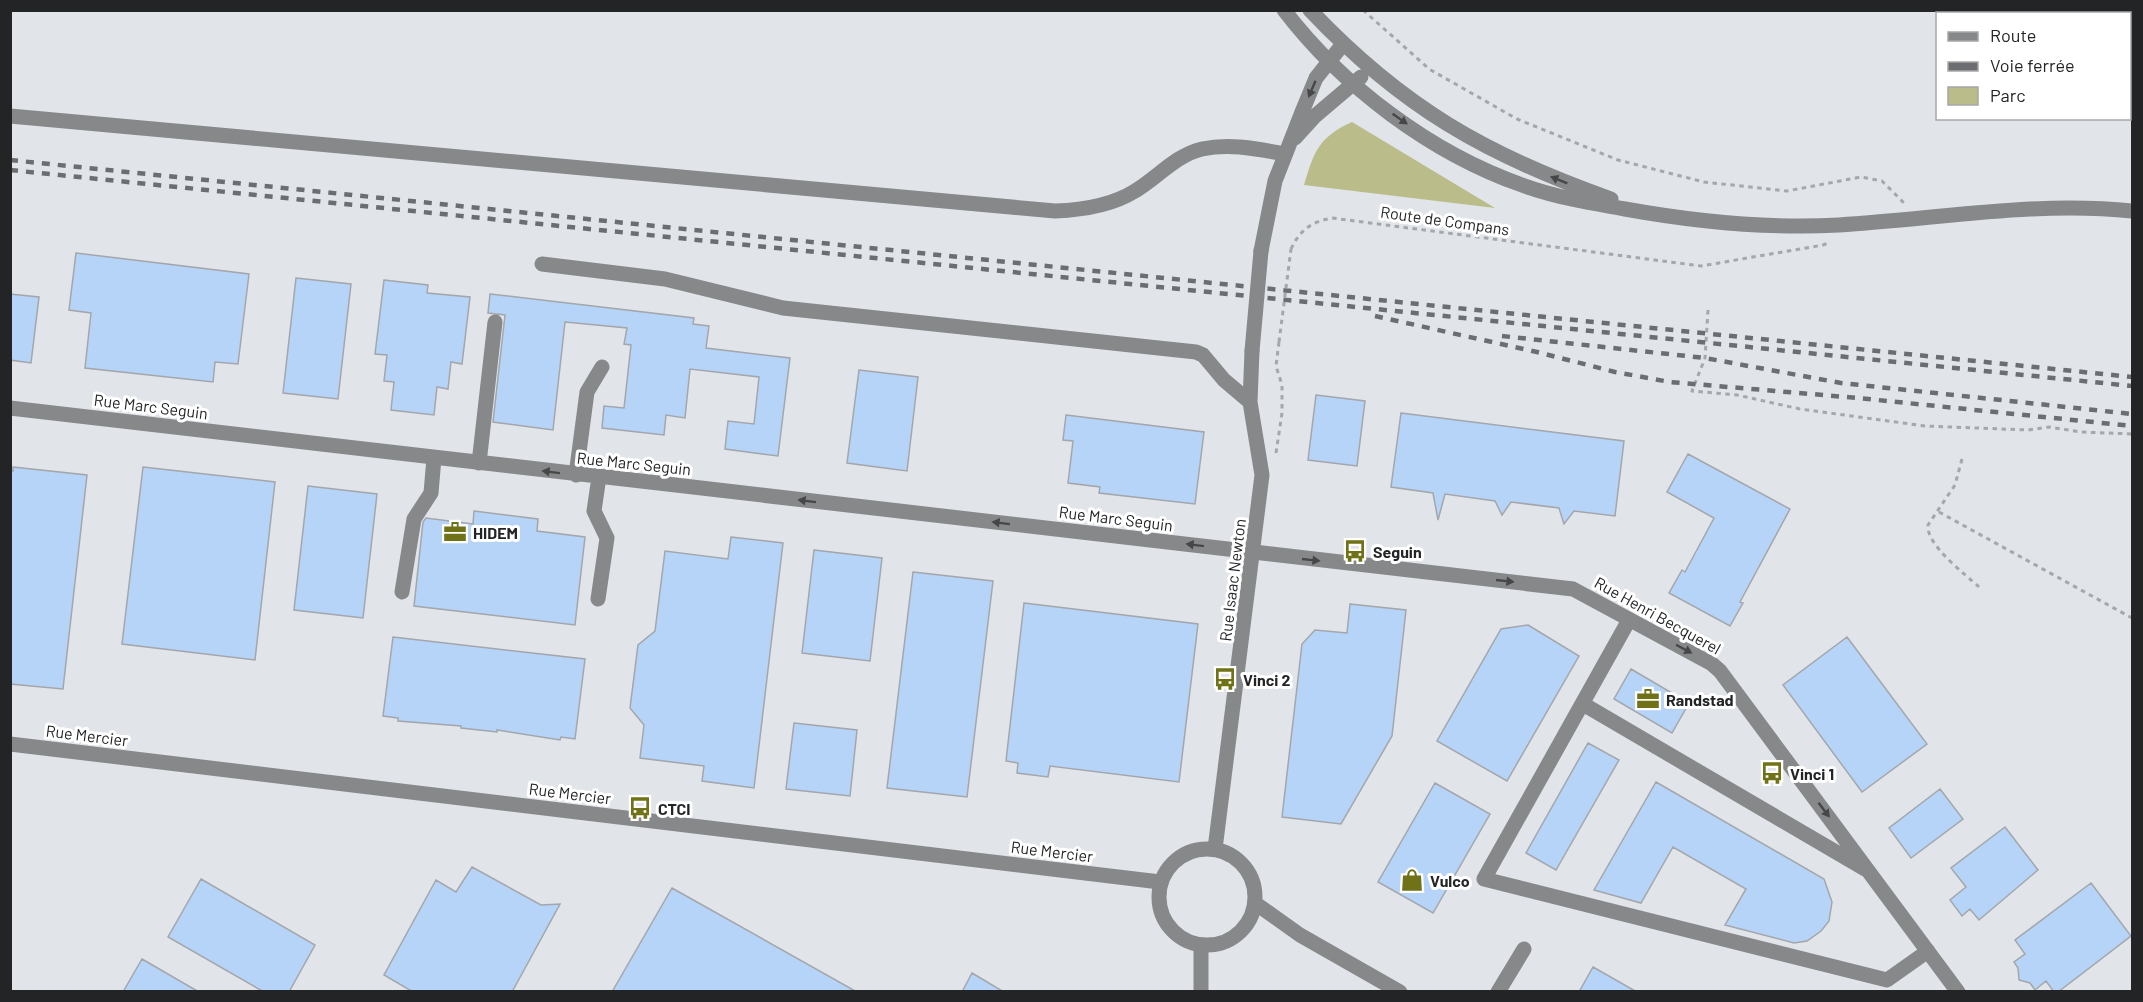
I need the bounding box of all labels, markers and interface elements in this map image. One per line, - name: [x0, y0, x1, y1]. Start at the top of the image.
- legend: [1936, 12, 2131, 120]
- text: Route: [1990, 24, 2036, 46]
- text: Voie ferrée: [1990, 54, 2075, 76]
- one-way arrow: [1307, 80, 1317, 98]
- text: Parc: [1990, 84, 2026, 106]
- one-way arrow: [1392, 113, 1408, 125]
- one-way arrow: [1550, 175, 1568, 184]
- street label: Route de Compans: [1379, 202, 1511, 238]
- street label: Rue Marc Seguin: [93, 390, 209, 422]
- street label: Rue Marc Seguin: [576, 448, 692, 478]
- one-way arrow: [541, 467, 560, 477]
- one-way arrow: [798, 496, 817, 506]
- street label: Rue Marc Seguin: [1058, 502, 1174, 534]
- one-way arrow: [991, 518, 1010, 528]
- street label: Rue Isaac Newton: [1215, 518, 1249, 642]
- office icon: HIDEM: [442, 519, 468, 545]
- place label: HIDEM: [473, 523, 518, 542]
- bus stop icon: Seguin: [1342, 538, 1368, 564]
- one-way arrow: [1185, 540, 1204, 550]
- place label: Seguin: [1373, 542, 1422, 561]
- one-way arrow: [1301, 555, 1320, 564]
- street label: Rue Henri Becquerel: [1591, 572, 1725, 658]
- one-way arrow: [1495, 577, 1514, 586]
- one-way arrow: [1676, 644, 1693, 654]
- bus stop icon: Vinci 2: [1212, 666, 1238, 692]
- place label: Vinci 2: [1243, 670, 1291, 689]
- office icon: Randstad: [1635, 686, 1661, 712]
- place label: Randstad: [1666, 690, 1734, 709]
- street label: Rue Mercier: [45, 721, 129, 749]
- bus stop icon: Vinci 1: [1759, 760, 1785, 786]
- place label: Vinci 1: [1790, 764, 1834, 783]
- street label: Rue Mercier: [528, 779, 612, 807]
- bus stop icon: CTCI: [627, 795, 653, 821]
- place label: CTCI: [658, 799, 690, 818]
- one-way arrow: [1818, 801, 1830, 817]
- street label: Rue Mercier: [1010, 837, 1094, 865]
- shop icon: Vulco: [1399, 867, 1425, 893]
- place label: Vulco: [1430, 871, 1470, 890]

